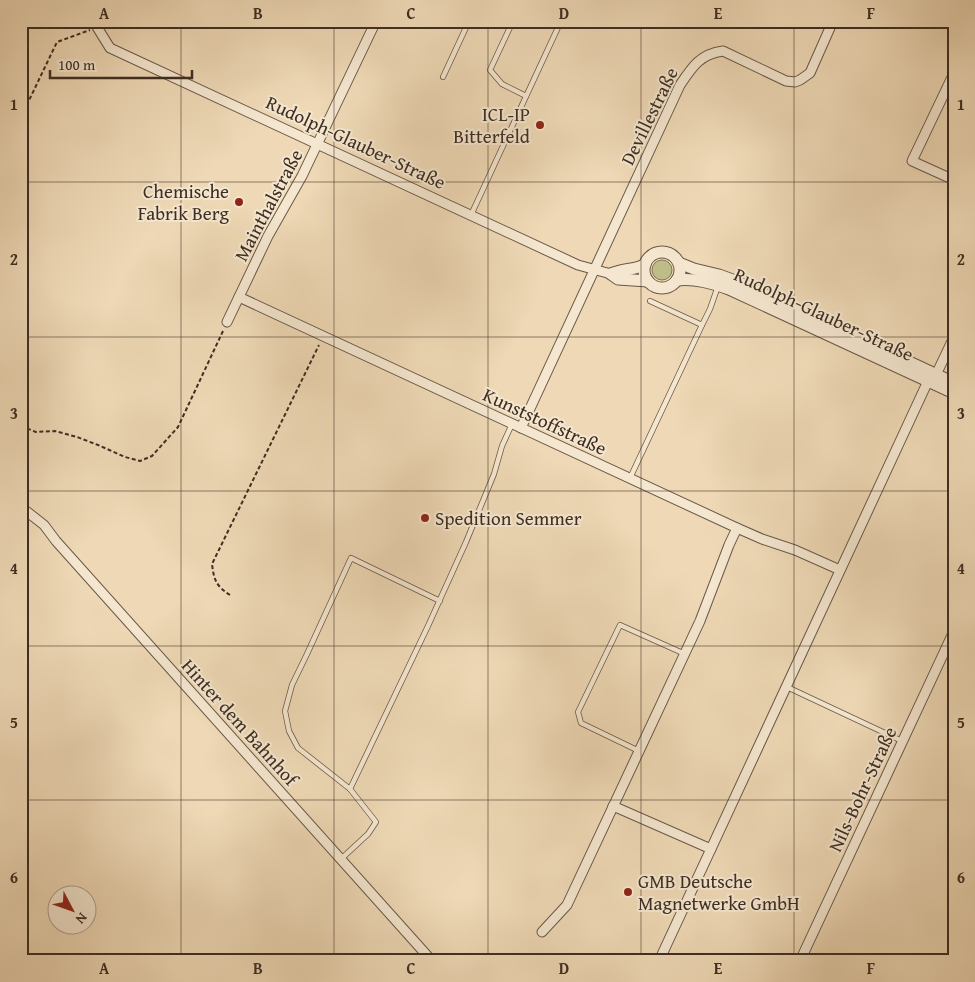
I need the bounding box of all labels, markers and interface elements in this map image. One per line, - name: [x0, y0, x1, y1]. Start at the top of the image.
- text: A: [99, 1, 110, 25]
- text: B: [253, 1, 263, 25]
- text: C: [406, 1, 416, 25]
- text: D: [559, 1, 569, 25]
- text: E: [714, 1, 723, 25]
- text: F: [867, 1, 875, 25]
- scale bar: [50, 48, 192, 80]
- text: 100 m: [58, 54, 96, 75]
- street label: Devillestraße: [613, 62, 685, 170]
- street label: Rudolph-Glauber-Straße: [262, 88, 451, 196]
- text: 1: [10, 92, 18, 116]
- text: 1: [957, 92, 965, 116]
- place label: ICL-IP Bitterfeld: [453, 100, 531, 150]
- marker: ICL-IP Bitterfeld: [534, 119, 546, 131]
- street label: Mainthalstraße: [227, 144, 309, 266]
- place label: Chemische Fabrik Berg: [138, 177, 230, 227]
- marker: Chemische Fabrik Berg: [233, 196, 245, 208]
- text: 2: [10, 247, 18, 271]
- text: 2: [957, 247, 965, 271]
- street label: Rudolph-Glauber-Straße: [730, 260, 919, 368]
- street label: Kunststoffstraße: [479, 380, 611, 462]
- text: 3: [10, 401, 18, 425]
- text: 3: [957, 401, 965, 425]
- place label: Spedition Semmer: [435, 504, 582, 532]
- marker: Spedition Semmer: [419, 512, 431, 524]
- text: 4: [10, 556, 18, 580]
- text: 4: [957, 556, 965, 580]
- street label: Hinter dem Bahnhof: [175, 652, 306, 793]
- text: 5: [10, 710, 18, 734]
- text: 5: [957, 710, 965, 734]
- street label: Nils-Bohr-Straße: [821, 722, 903, 856]
- text: 6: [10, 865, 18, 889]
- text: 6: [957, 865, 965, 889]
- place label: GMB Deutsche Magnetwerke GmbH: [638, 867, 800, 917]
- north arrow: [48, 884, 98, 934]
- marker: GMB Deutsche Magnetwerke GmbH: [622, 886, 634, 898]
- text: N: [71, 908, 92, 929]
- text: A: [99, 956, 110, 980]
- text: B: [253, 956, 263, 980]
- text: C: [406, 956, 416, 980]
- text: D: [559, 956, 569, 980]
- text: E: [714, 956, 723, 980]
- text: F: [867, 956, 875, 980]

